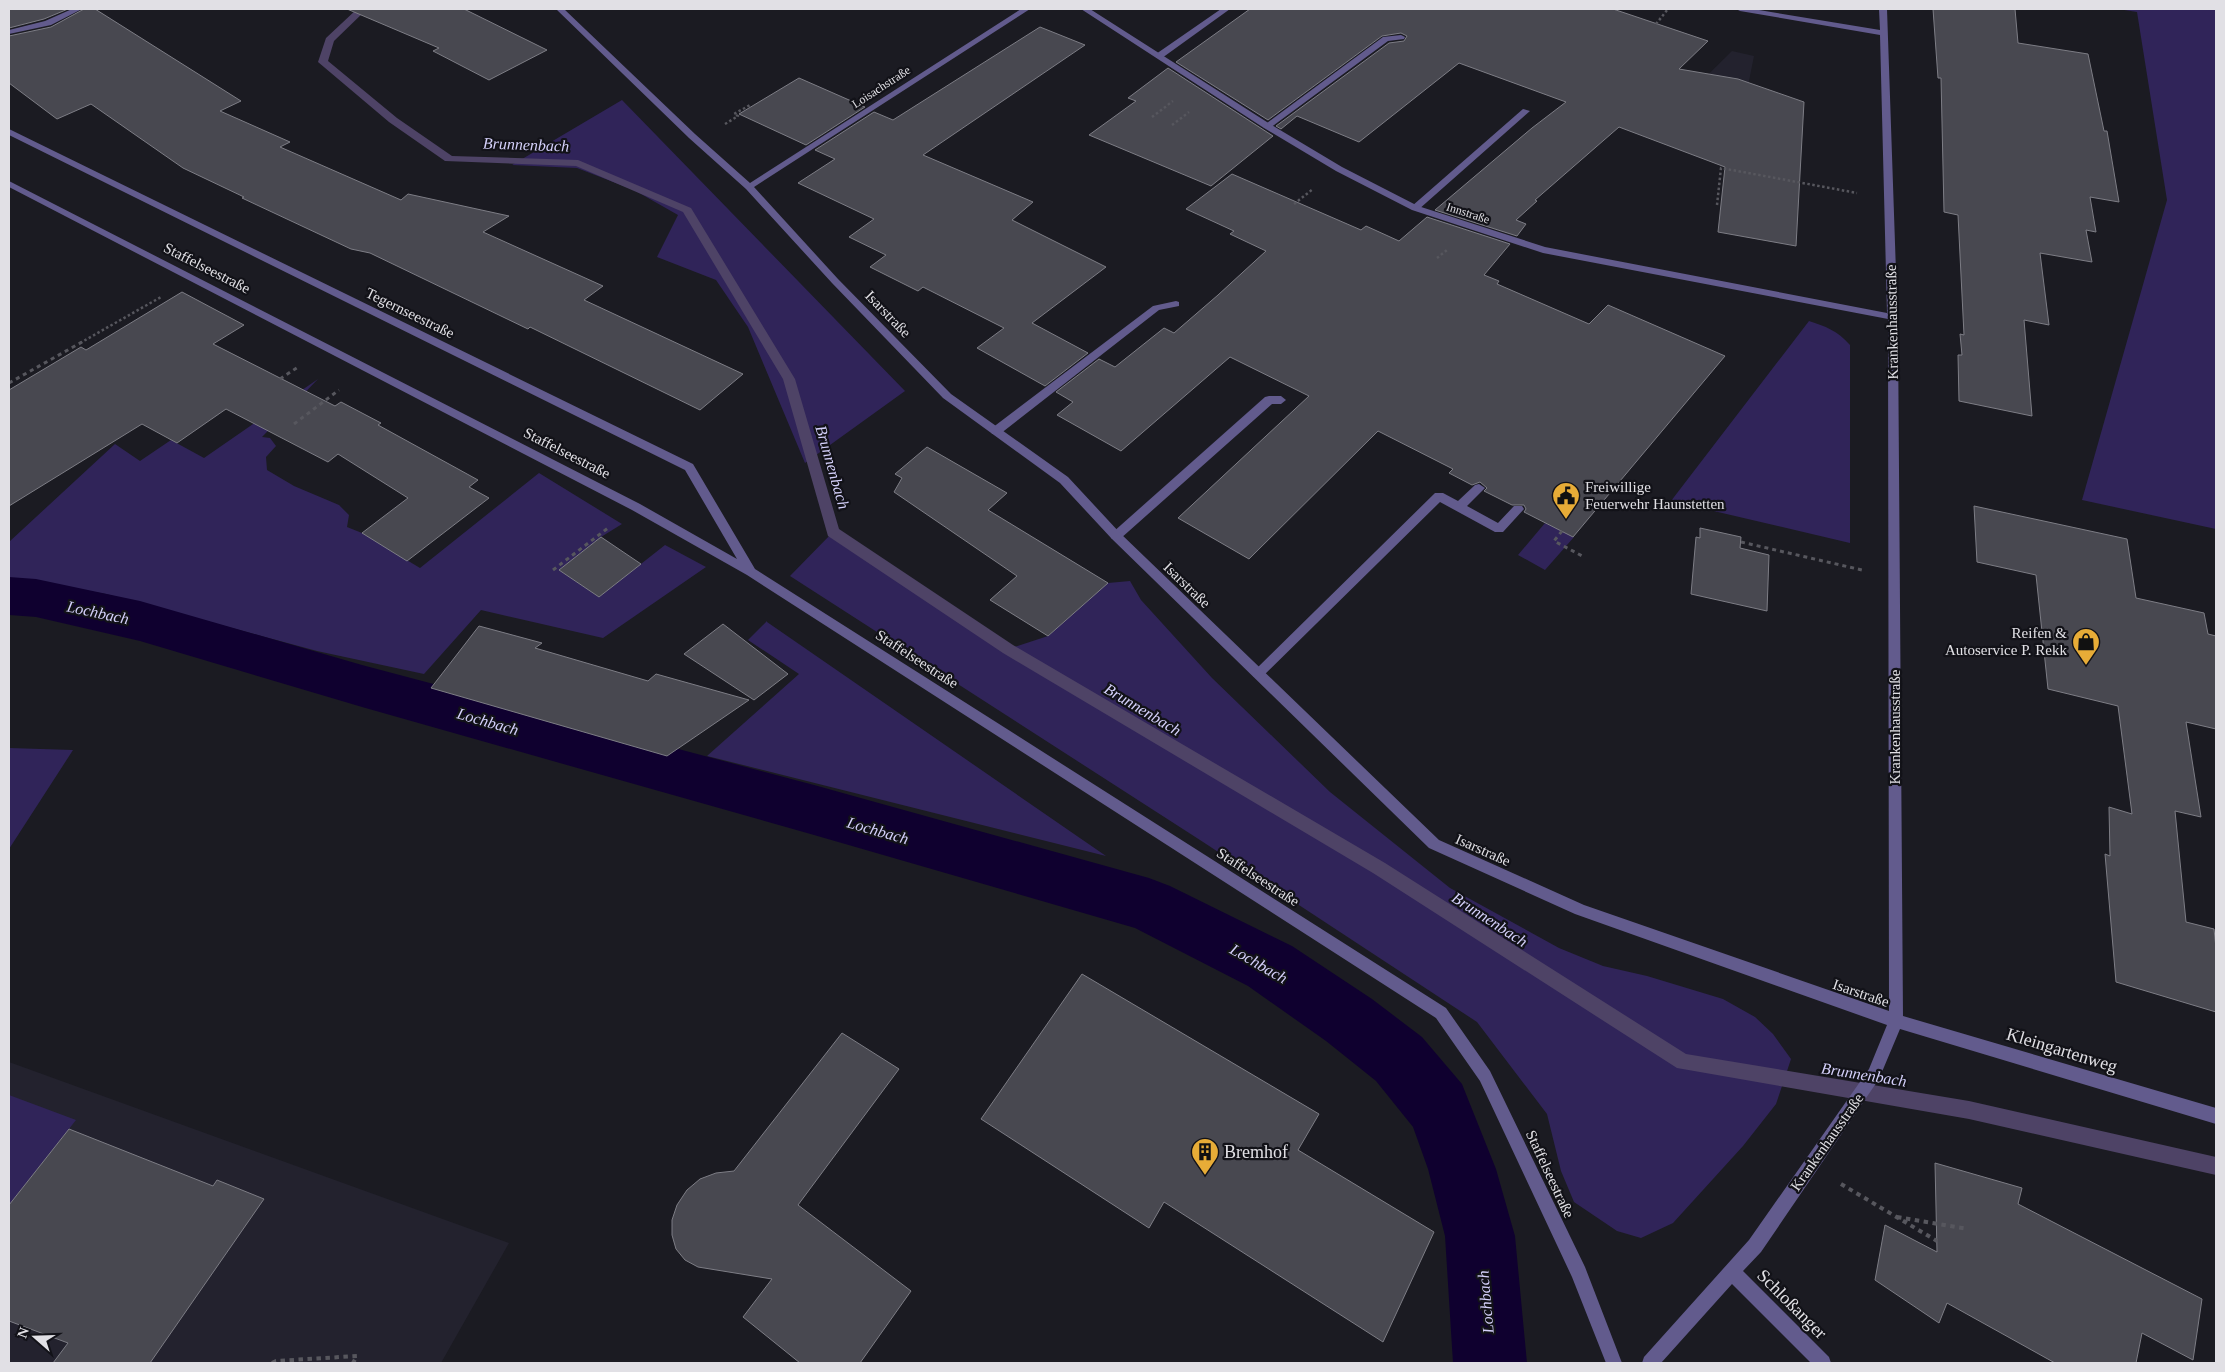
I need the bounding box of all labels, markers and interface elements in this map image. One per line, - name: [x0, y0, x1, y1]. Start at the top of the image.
- street label: Loisachstraße: [849, 63, 913, 111]
- water label: Brunnenbach: [483, 135, 569, 154]
- street label: Innstraße: [1445, 199, 1491, 227]
- street label: Staffelseestraße: [161, 239, 253, 297]
- street label: Krankenhausstraße: [1883, 264, 1901, 380]
- street label: Tegernseestraße: [363, 285, 457, 341]
- street label: Isarstraße: [862, 287, 914, 341]
- water label: Brunnenbach: [812, 423, 853, 511]
- street label: Staffelseestraße: [521, 424, 613, 482]
- place label: Freiwillige Feuerwehr Haunstetten: [1585, 479, 1725, 512]
- public building icon: Freiwillige Feuerwehr Haunstetten: [1551, 481, 1581, 520]
- street label: Isarstraße: [1160, 559, 1214, 611]
- water label: Lochbach: [64, 597, 131, 627]
- place label: Reifen & Autoservice P. Rekk: [1945, 625, 2067, 658]
- street label: Staffelseestraße: [873, 627, 961, 692]
- shop icon: Reifen & Autoservice P. Rekk: [2071, 627, 2101, 666]
- street label: Krankenhausstraße: [1887, 669, 1903, 784]
- water label: Brunnenbach: [1101, 680, 1184, 739]
- water label: Lochbach: [454, 704, 521, 738]
- water label: Lochbach: [844, 813, 911, 847]
- street label: Isarstraße: [1453, 831, 1513, 869]
- street label: Staffelseestraße: [1214, 845, 1302, 910]
- water label: Brunnenbach: [1449, 889, 1531, 950]
- water label: Lochbach: [1226, 940, 1290, 987]
- street label: Isarstraße: [1831, 976, 1891, 1010]
- street label: Kleingartenweg: [2004, 1024, 2120, 1076]
- water label: Brunnenbach: [1820, 1059, 1908, 1090]
- street label: Krankenhausstraße: [1787, 1090, 1867, 1194]
- street label: Staffelseestraße: [1523, 1128, 1577, 1221]
- building icon: Bremhof: [1190, 1137, 1220, 1176]
- place label: Bremhof: [1224, 1142, 1288, 1162]
- street label: Schloßanger: [1753, 1265, 1831, 1343]
- water label: Lochbach: [1474, 1270, 1497, 1335]
- north arrow: [10, 1312, 60, 1362]
- text: N: [14, 1325, 32, 1340]

